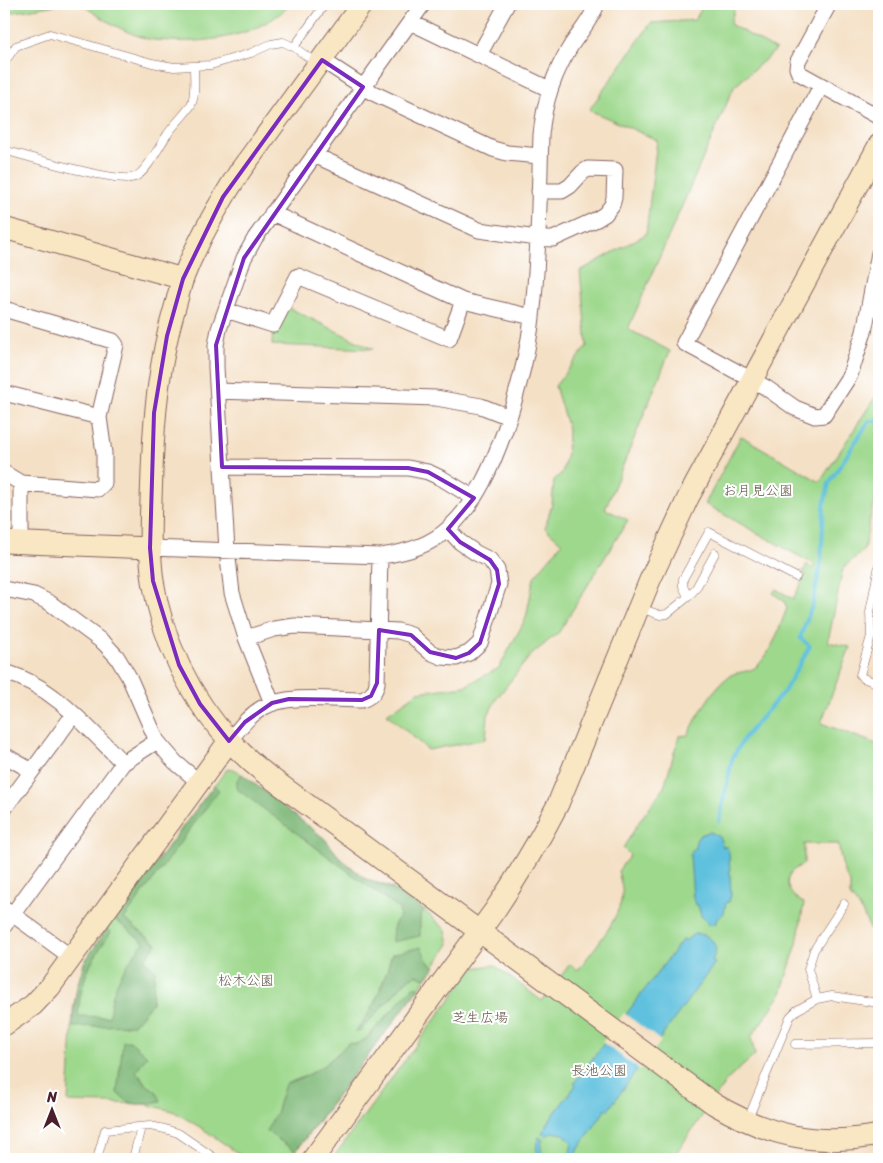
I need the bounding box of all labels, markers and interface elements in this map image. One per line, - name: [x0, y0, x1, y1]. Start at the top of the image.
- park label: お月見公園: [723, 478, 793, 503]
- park label: 松木公園: [218, 968, 274, 993]
- park label: 芝生広場: [452, 1005, 508, 1030]
- park label: 長池公園: [571, 1058, 627, 1083]
- text: N: [46, 1085, 57, 1110]
- north arrow: [28, 1086, 78, 1136]

